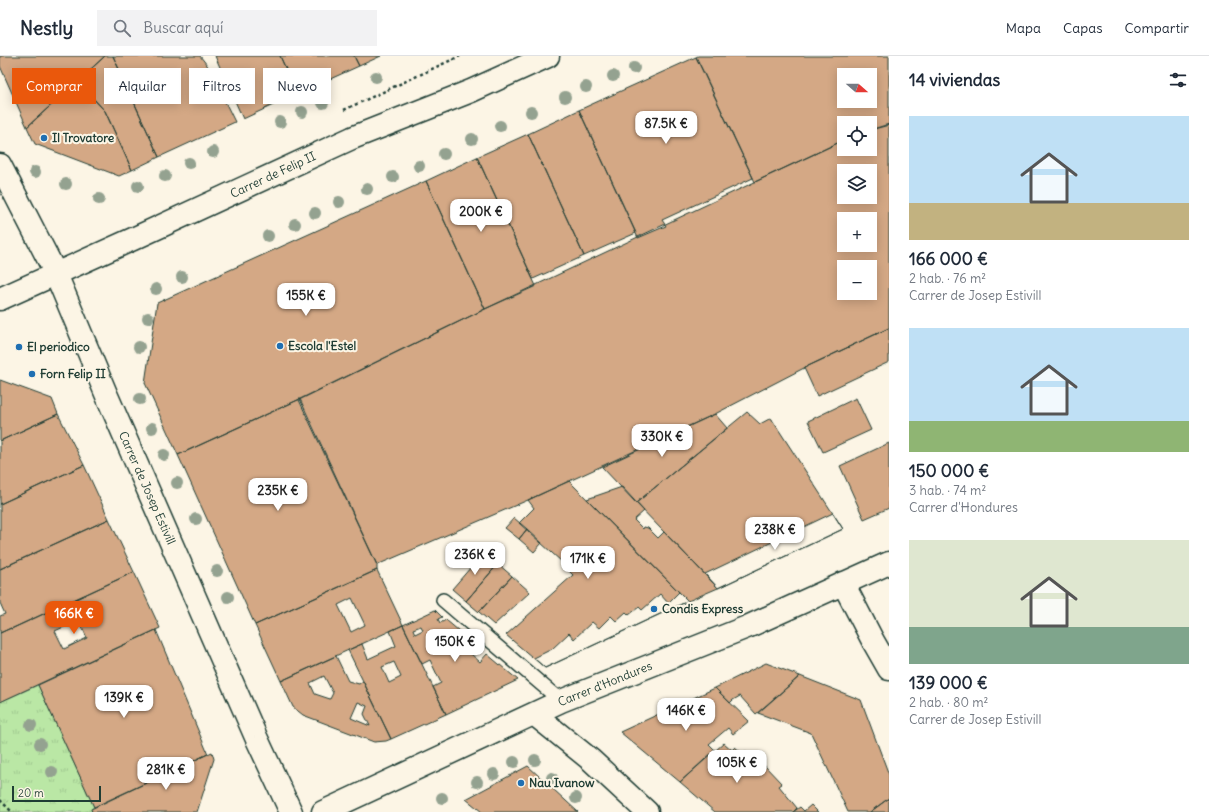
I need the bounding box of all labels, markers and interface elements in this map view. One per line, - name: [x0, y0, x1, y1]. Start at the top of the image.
- search box: [97, 10, 377, 46]
- text: Nestly: [20, 16, 73, 40]
- icon: search: [111, 17, 133, 39]
- text: Buscar aquí: [143, 18, 223, 37]
- text: Mapa: [1006, 19, 1041, 37]
- text: Capas: [1063, 19, 1103, 37]
- text: Compartir: [1125, 19, 1189, 37]
- chip: Comprar: [12, 68, 96, 104]
- chip: Alquilar: [104, 68, 181, 104]
- chip: Filtros: [189, 68, 255, 104]
- chip: Nuevo: [263, 68, 331, 104]
- north arrow: [837, 68, 877, 108]
- map controls: [837, 68, 877, 300]
- text: 14 viviendas: [909, 69, 1000, 91]
- icon: filters: [1167, 69, 1189, 91]
- pin: 87.5K €: [629, 111, 703, 145]
- text: 87.5K €: [644, 115, 688, 132]
- button: locate: [837, 116, 877, 156]
- place label: Il Trovatore: [52, 130, 115, 145]
- marker: Il Trovatore: [39, 133, 49, 143]
- icon: home: [1013, 142, 1085, 214]
- street label: Carrer de Felip II: [228, 148, 318, 201]
- button: layers: [837, 164, 877, 204]
- pin: 200K €: [448, 199, 514, 233]
- text: 200K €: [459, 203, 503, 220]
- button: +: [837, 212, 877, 252]
- text: 166 000 €: [909, 248, 988, 270]
- button: −: [837, 260, 877, 300]
- text: 2 hab. · 76 m²: [909, 270, 986, 287]
- pin: 155K €: [273, 283, 339, 317]
- text: 155K €: [286, 287, 326, 304]
- text: Carrer de Josep Estivill: [909, 287, 1041, 304]
- place label: Escola l'Estel: [288, 338, 357, 353]
- place label: El periodico: [27, 339, 90, 355]
- marker: Escola l'Estel: [275, 341, 285, 351]
- marker: El periodico: [14, 342, 24, 352]
- icon: home: [1013, 354, 1085, 426]
- place label: Forn Felip II: [40, 366, 107, 382]
- marker: Forn Felip II: [27, 369, 37, 379]
- pin: 330K €: [629, 424, 695, 458]
- text: 330K €: [641, 428, 683, 445]
- street label: Carrer de Josep Estivill: [116, 429, 179, 547]
- text: 150 000 €: [909, 460, 989, 482]
- pin: 235K €: [245, 478, 311, 512]
- text: 235K €: [257, 482, 299, 499]
- text: 3 hab. · 74 m²: [909, 482, 986, 499]
- text: Carrer d'Hondures: [909, 499, 1018, 516]
- pin: 238K €: [742, 517, 808, 551]
- text: 238K €: [754, 521, 796, 538]
- pin: 236K €: [442, 542, 508, 576]
- text: 236K €: [454, 546, 496, 563]
- pin: 171K €: [555, 546, 621, 580]
- text: 171K €: [570, 550, 606, 567]
- icon: home: [1013, 566, 1085, 638]
- pin: 166K €: [41, 601, 107, 635]
- place label: Condis Express: [662, 601, 744, 617]
- marker: Condis Express: [649, 604, 659, 614]
- text: 166K €: [54, 605, 94, 622]
- pin: 150K €: [422, 629, 488, 663]
- text: 150K €: [435, 633, 475, 650]
- street label: Carrer d'Hondures: [555, 658, 654, 709]
- text: 139 000 €: [909, 672, 988, 694]
- pin: 139K €: [91, 685, 157, 719]
- text: 139K €: [104, 689, 144, 706]
- text: 2 hab. · 80 m²: [909, 694, 988, 711]
- pin: 146K €: [653, 698, 719, 732]
- text: 146K €: [666, 702, 706, 719]
- text: Carrer de Josep Estivill: [909, 711, 1041, 728]
- pin: 105K €: [704, 750, 770, 784]
- text: 105K €: [717, 754, 757, 771]
- pin: 281K €: [133, 757, 199, 791]
- text: 281K €: [146, 761, 186, 778]
- place label: Nau Ivanow: [529, 775, 595, 790]
- marker: Nau Ivanow: [516, 778, 526, 788]
- scale bar: [12, 784, 101, 803]
- text: 20 m: [18, 786, 44, 800]

